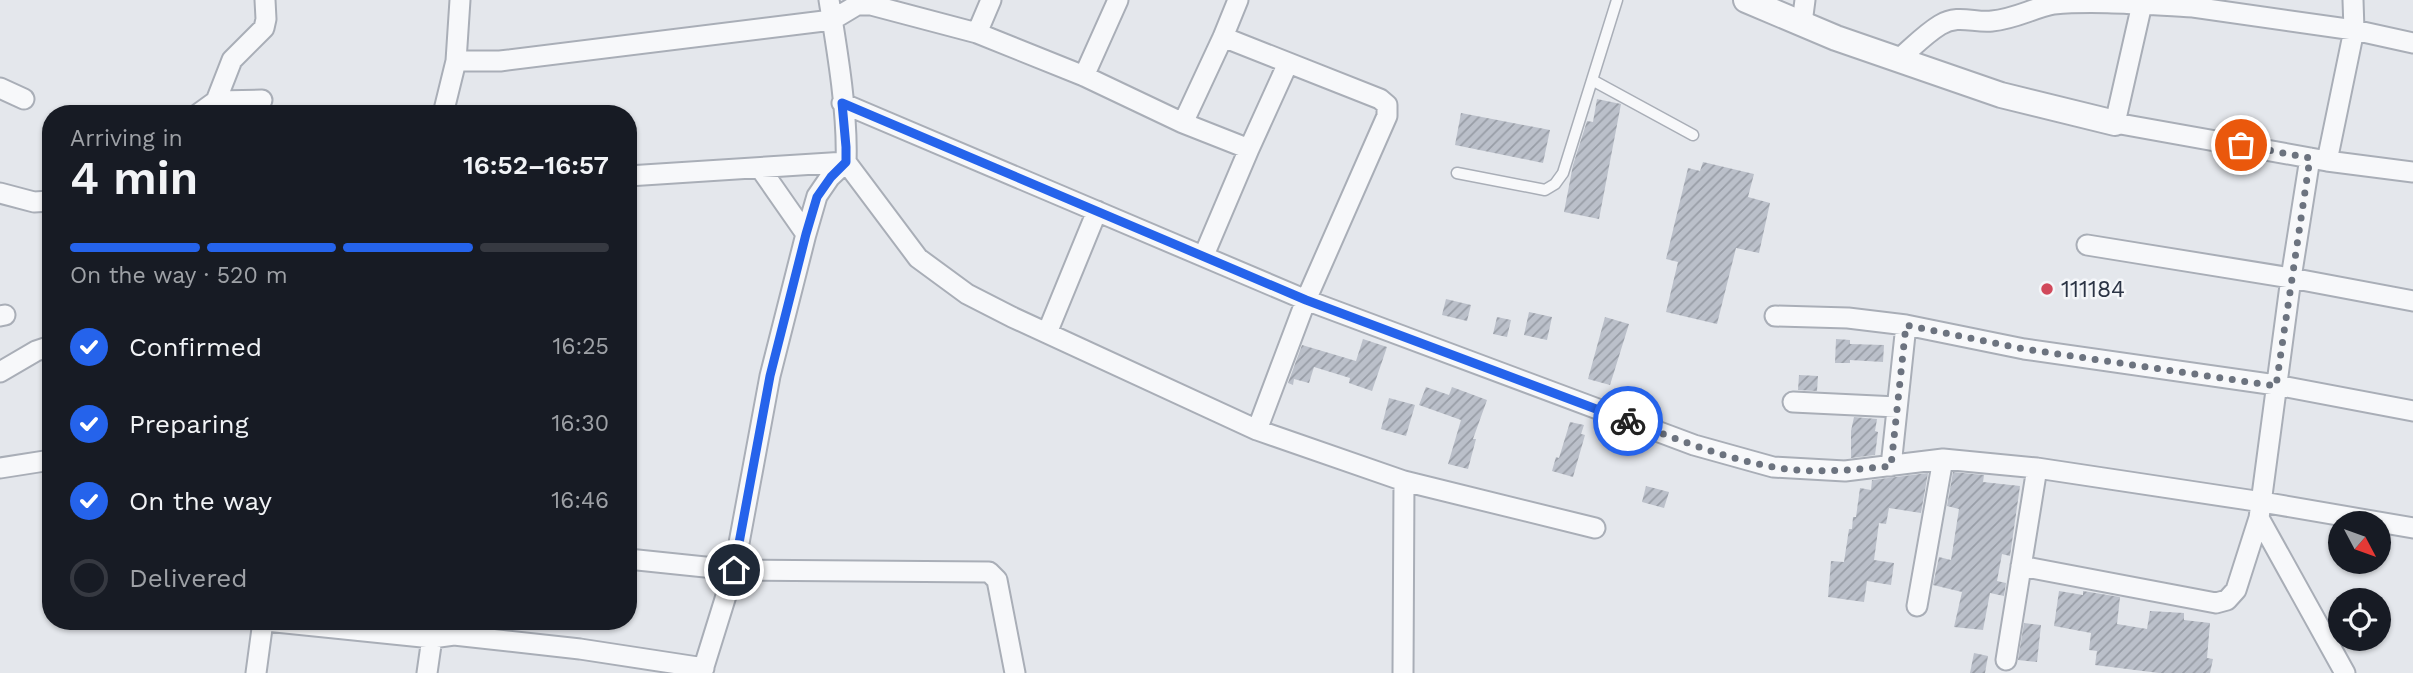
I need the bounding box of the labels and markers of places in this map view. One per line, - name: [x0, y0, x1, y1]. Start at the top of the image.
- pin: [2211, 115, 2271, 175]
- place label: 111184: [2061, 276, 2125, 303]
- marker: 111184: [2039, 281, 2055, 297]
- pin: [704, 540, 764, 600]

